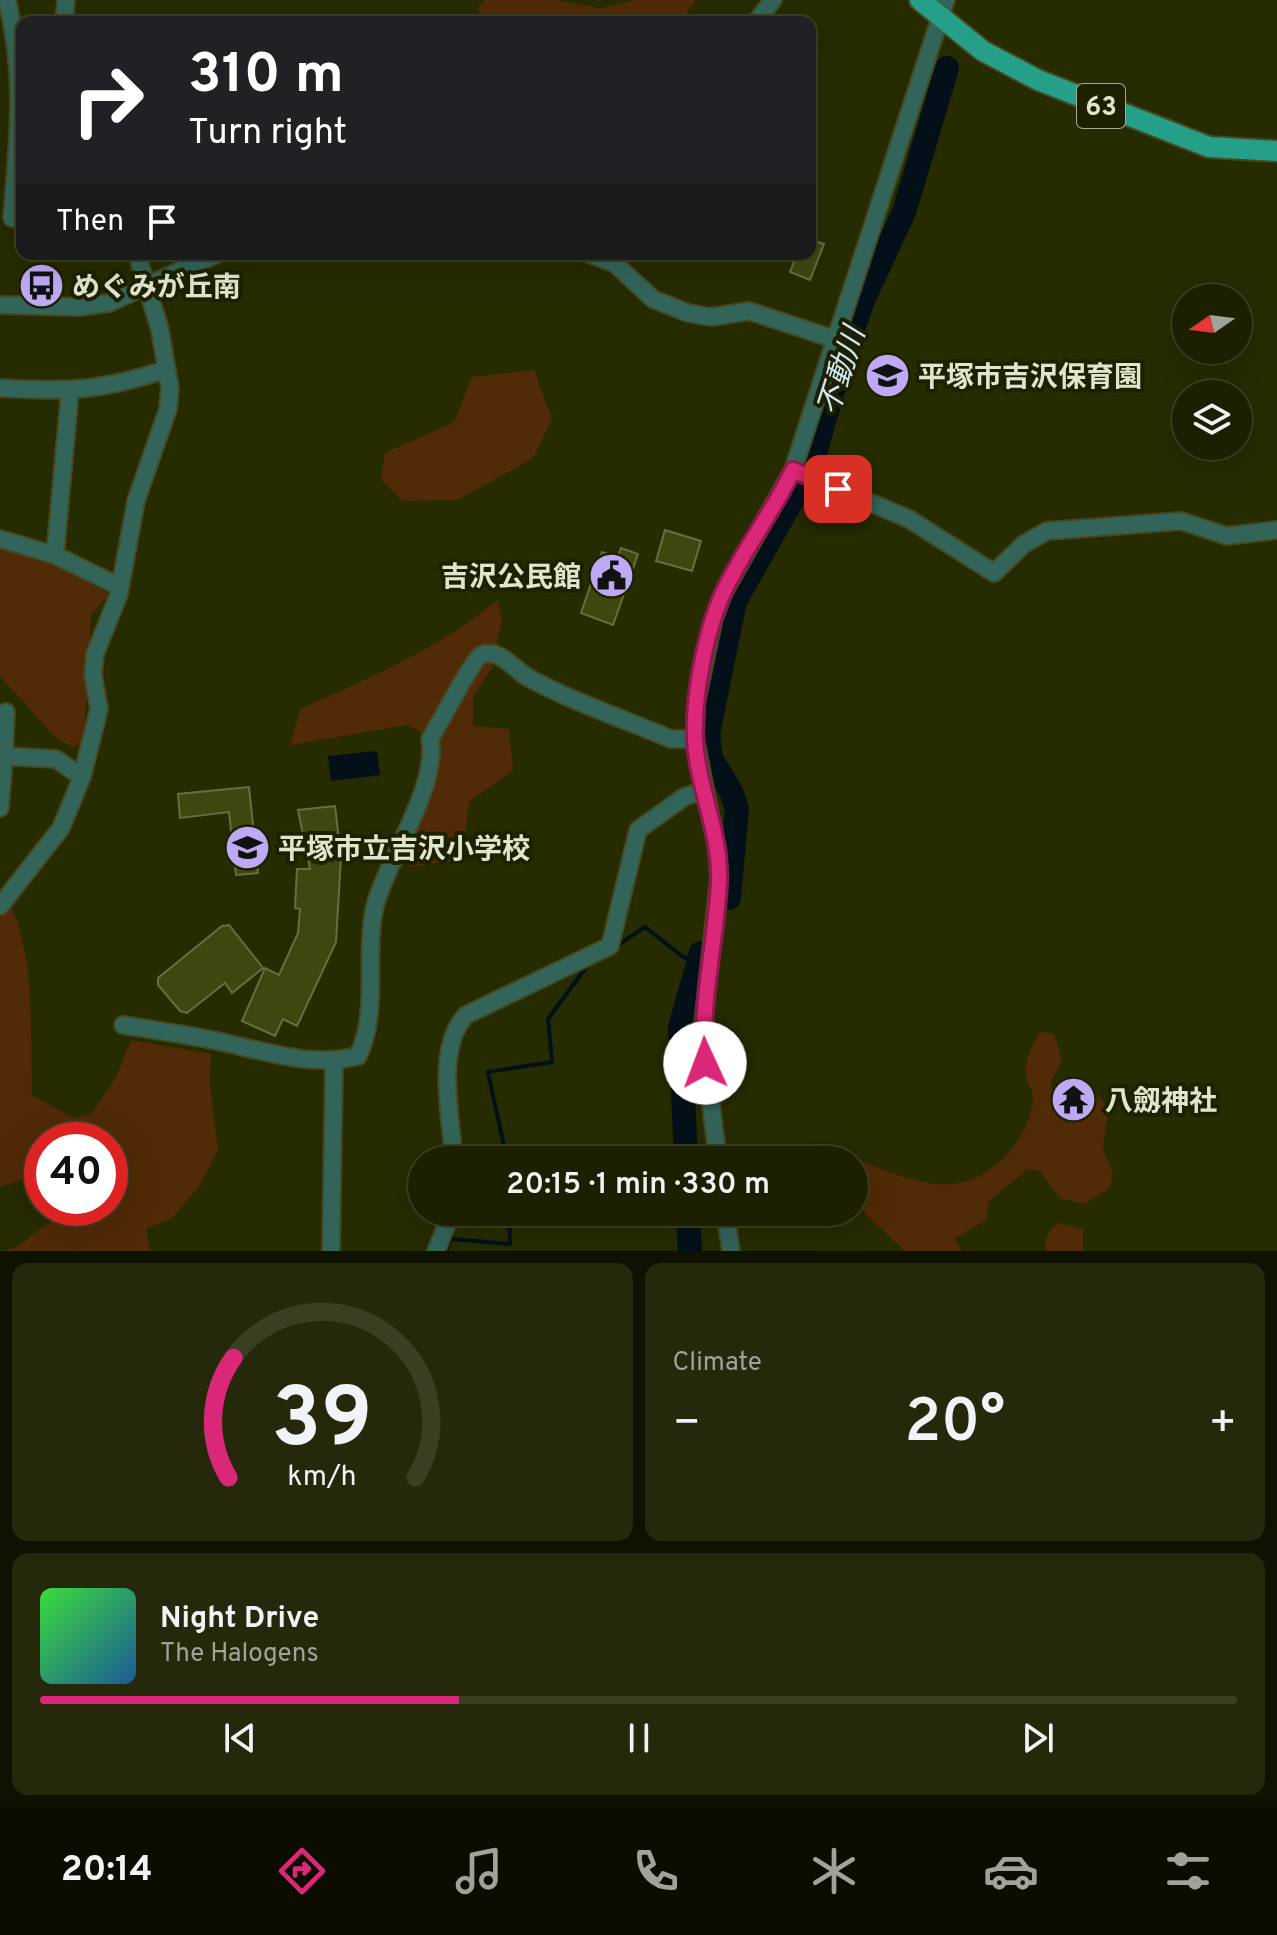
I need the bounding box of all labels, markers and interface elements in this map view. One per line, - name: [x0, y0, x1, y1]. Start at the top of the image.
- text: 310 m: [188, 42, 344, 112]
- icon: right: [56, 48, 160, 152]
- road number: 63: [1077, 84, 1125, 128]
- text: Turn right: [188, 111, 347, 157]
- icon: arrive: [140, 200, 184, 244]
- text: Then: [56, 204, 124, 241]
- bus stop icon: めぐみが丘南: [17, 262, 65, 310]
- place label: めぐみが丘南: [72, 271, 241, 307]
- north arrow: [1172, 284, 1252, 364]
- map controls: [1172, 284, 1252, 460]
- water label: 不動川: [812, 320, 876, 420]
- school or university icon: 平塚市吉沢保育園: [863, 352, 911, 400]
- place label: 平塚市吉沢保育園: [918, 361, 1142, 397]
- button: layers: [1172, 380, 1252, 460]
- pin: [804, 455, 872, 523]
- icon: arrive: [816, 467, 860, 511]
- public building icon: 吉沢公民館: [588, 552, 636, 600]
- place label: 吉沢公民館: [441, 561, 581, 597]
- school or university icon: 平塚市立吉沢小学校: [223, 824, 271, 872]
- place label: 平塚市立吉沢小学校: [278, 833, 530, 869]
- position arrow: [663, 1021, 747, 1105]
- temple icon: 八劔神社: [1050, 1076, 1098, 1124]
- place label: 八劔神社: [1105, 1085, 1217, 1121]
- speed limit sign: 40: [24, 1122, 128, 1226]
- text: 20:15 · 1 min · 330 m: [506, 1167, 770, 1204]
- text: Climate: [673, 1347, 762, 1380]
- text: 39: [272, 1371, 373, 1476]
- text: 20°: [904, 1387, 1005, 1463]
- text: −: [673, 1397, 701, 1453]
- text: +: [1209, 1397, 1237, 1453]
- text: km/h: [288, 1460, 357, 1496]
- text: Night Drive: [160, 1601, 319, 1638]
- text: The Halogens: [160, 1638, 319, 1671]
- icon: previous: [218, 1716, 262, 1760]
- icon: pause: [617, 1716, 661, 1760]
- icon: next: [1016, 1716, 1060, 1760]
- icon: directions: [274, 1843, 330, 1899]
- icon: music: [451, 1843, 507, 1899]
- icon: phone: [628, 1843, 684, 1899]
- icon: climate: [806, 1843, 862, 1899]
- icon: car: [983, 1843, 1039, 1899]
- icon: filters: [1160, 1843, 1216, 1899]
- text: 20:14: [61, 1848, 153, 1894]

